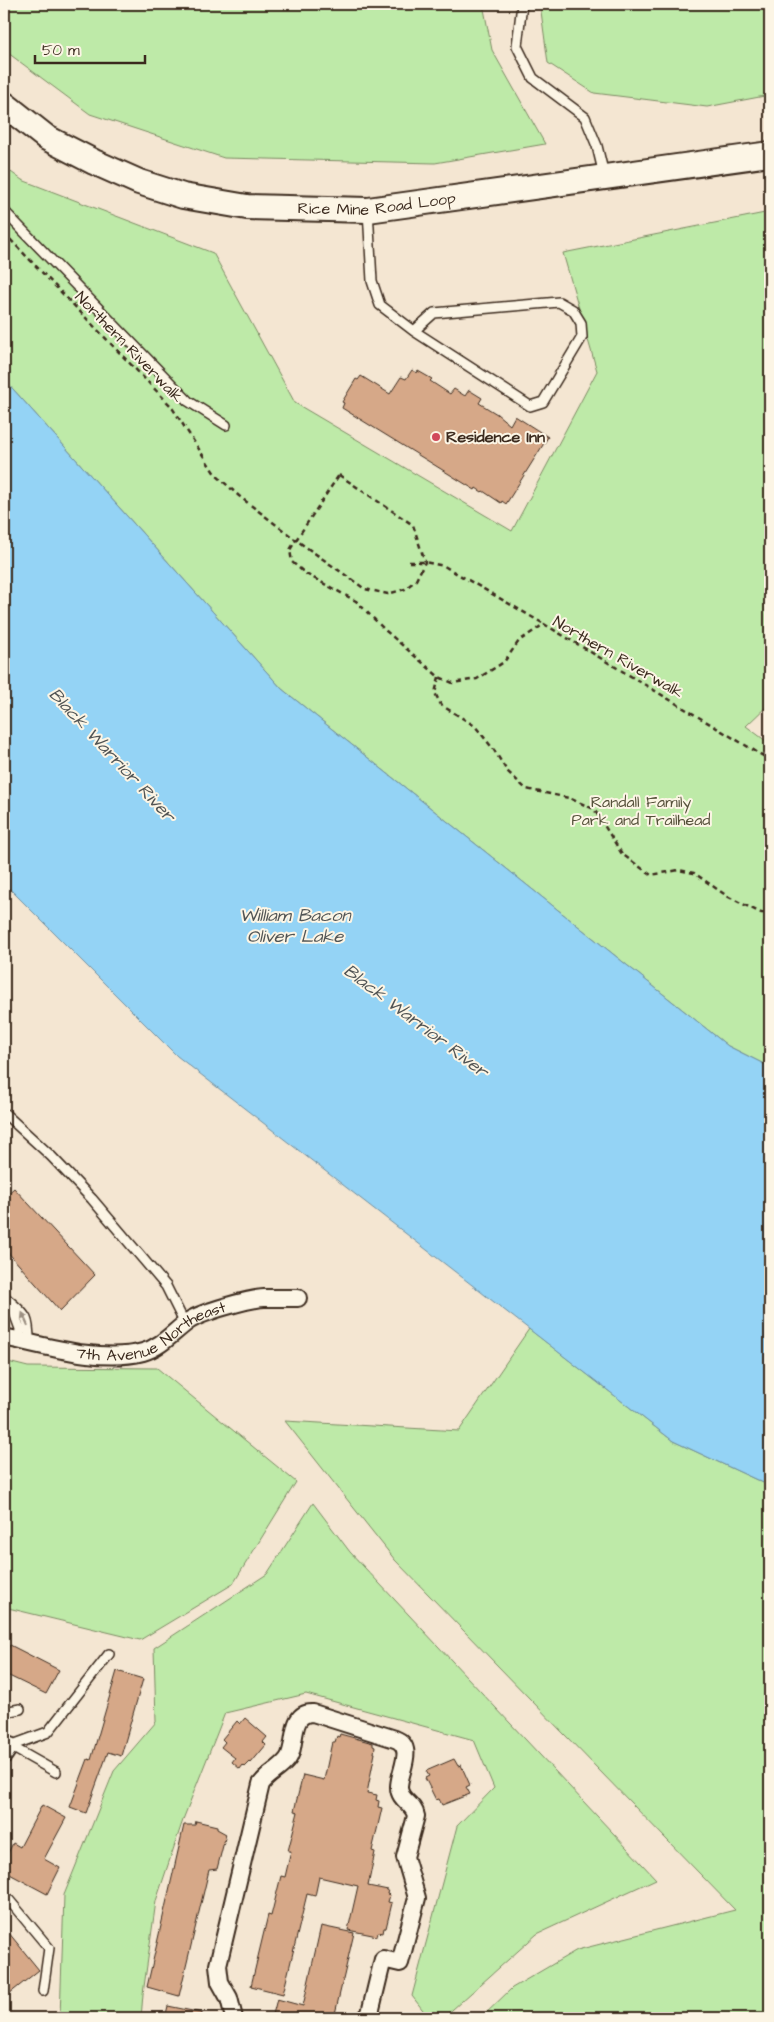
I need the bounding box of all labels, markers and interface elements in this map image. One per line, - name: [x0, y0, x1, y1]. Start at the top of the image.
- scale bar: [35, 32, 145, 64]
- text: 50 m: [42, 40, 80, 61]
- street label: Rice Mine Road Loop: [297, 187, 457, 221]
- street label: Northern Riverwalk: [70, 286, 188, 408]
- place label: Residence Inn: [446, 426, 545, 448]
- marker: Residence Inn: [430, 431, 442, 443]
- street label: Northern Riverwalk: [549, 611, 687, 703]
- water label: Black Warrior River: [43, 683, 182, 829]
- park label: Randall Family Park and Trailhead: [572, 791, 710, 831]
- water label: William Bacon Oliver Lake: [240, 903, 352, 949]
- water label: Black Warrior River: [339, 958, 495, 1085]
- street label: 7th Avenue Northeast: [75, 1296, 229, 1367]
- one-way arrow: [21, 1312, 30, 1327]

